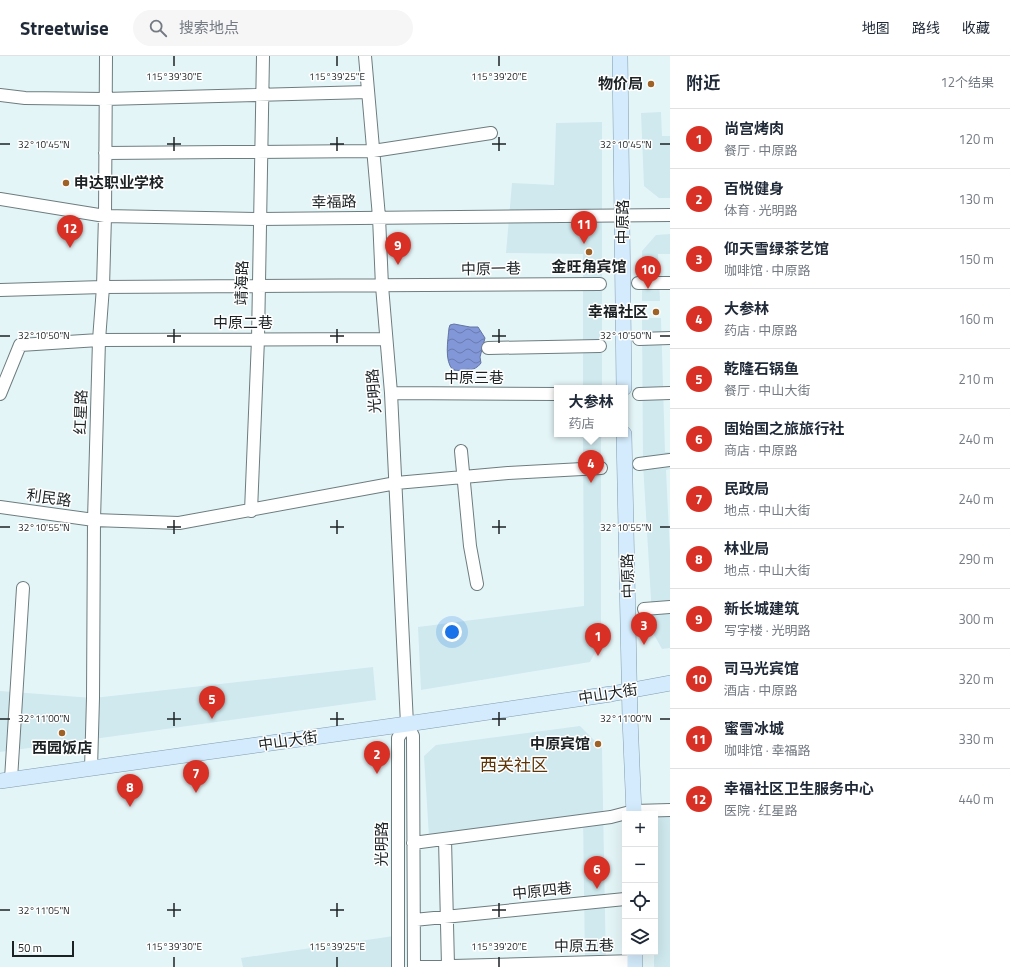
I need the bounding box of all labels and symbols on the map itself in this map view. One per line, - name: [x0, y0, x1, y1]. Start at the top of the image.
- text: 115°39'30"E: [146, 69, 203, 84]
- text: 115°39'25"E: [309, 69, 366, 84]
- text: 115°39'20"E: [471, 69, 528, 84]
- place label: 物价局: [598, 72, 643, 95]
- marker: 物价局: [646, 79, 656, 89]
- text: 32°10'45"N: [18, 137, 70, 152]
- text: 32°10'45"N: [600, 137, 652, 152]
- place label: 申达职业学校: [74, 171, 164, 194]
- marker: 申达职业学校: [61, 178, 71, 188]
- street label: 幸福路: [311, 190, 357, 213]
- street label: 中原路: [611, 199, 634, 245]
- pin: 11: [571, 211, 597, 244]
- pin: 12: [57, 215, 83, 248]
- pin: 9: [385, 232, 411, 265]
- marker: 金旺角宾馆: [584, 247, 594, 257]
- place label: 金旺角宾馆: [551, 255, 627, 278]
- street label: 中原一巷: [461, 256, 521, 281]
- pin: 10: [635, 256, 661, 289]
- street label: 靖海路: [230, 260, 253, 306]
- place label: 幸福社区: [588, 300, 648, 323]
- marker: 幸福社区: [651, 307, 661, 317]
- street label: 中原二巷: [213, 311, 273, 334]
- text: 32°10'50"N: [18, 328, 70, 343]
- text: 32°10'50"N: [600, 328, 652, 343]
- street label: 中原三巷: [444, 366, 504, 389]
- street label: 光明路: [360, 368, 387, 414]
- street label: 红星路: [68, 389, 93, 435]
- pin: 4: [578, 450, 604, 483]
- street label: 利民路: [25, 483, 73, 512]
- text: 32°10'55"N: [18, 520, 70, 535]
- text: 32°10'55"N: [600, 520, 652, 535]
- street label: 中原路: [615, 553, 640, 599]
- pin: 3: [631, 612, 657, 645]
- your location: [442, 622, 462, 642]
- pin: 1: [585, 623, 611, 656]
- street label: 中山大街: [576, 677, 639, 710]
- pin: 5: [199, 686, 225, 719]
- text: 32°11'00"N: [18, 711, 70, 726]
- text: 32°11'00"N: [600, 711, 652, 726]
- street label: 中山大街: [257, 725, 319, 756]
- marker: 西园饭店: [57, 728, 67, 738]
- place label: 中原宾馆: [530, 732, 590, 755]
- place label: 西园饭店: [32, 736, 92, 759]
- marker: 中原宾馆: [593, 739, 603, 749]
- pin: 2: [364, 741, 390, 774]
- district label: 西关社区: [480, 752, 548, 778]
- pin: 7: [183, 760, 209, 793]
- pin: 8: [117, 774, 143, 807]
- street label: 光明路: [370, 821, 393, 867]
- pin: 6: [584, 856, 610, 889]
- street label: 中原四巷: [511, 876, 573, 905]
- text: 32°11'05"N: [18, 903, 70, 918]
- street label: 中原五巷: [554, 933, 614, 958]
- scale bar: [12, 939, 74, 958]
- text: 115°39'30"E: [146, 939, 203, 954]
- text: 115°39'25"E: [309, 939, 366, 954]
- text: 115°39'20"E: [471, 939, 528, 954]

